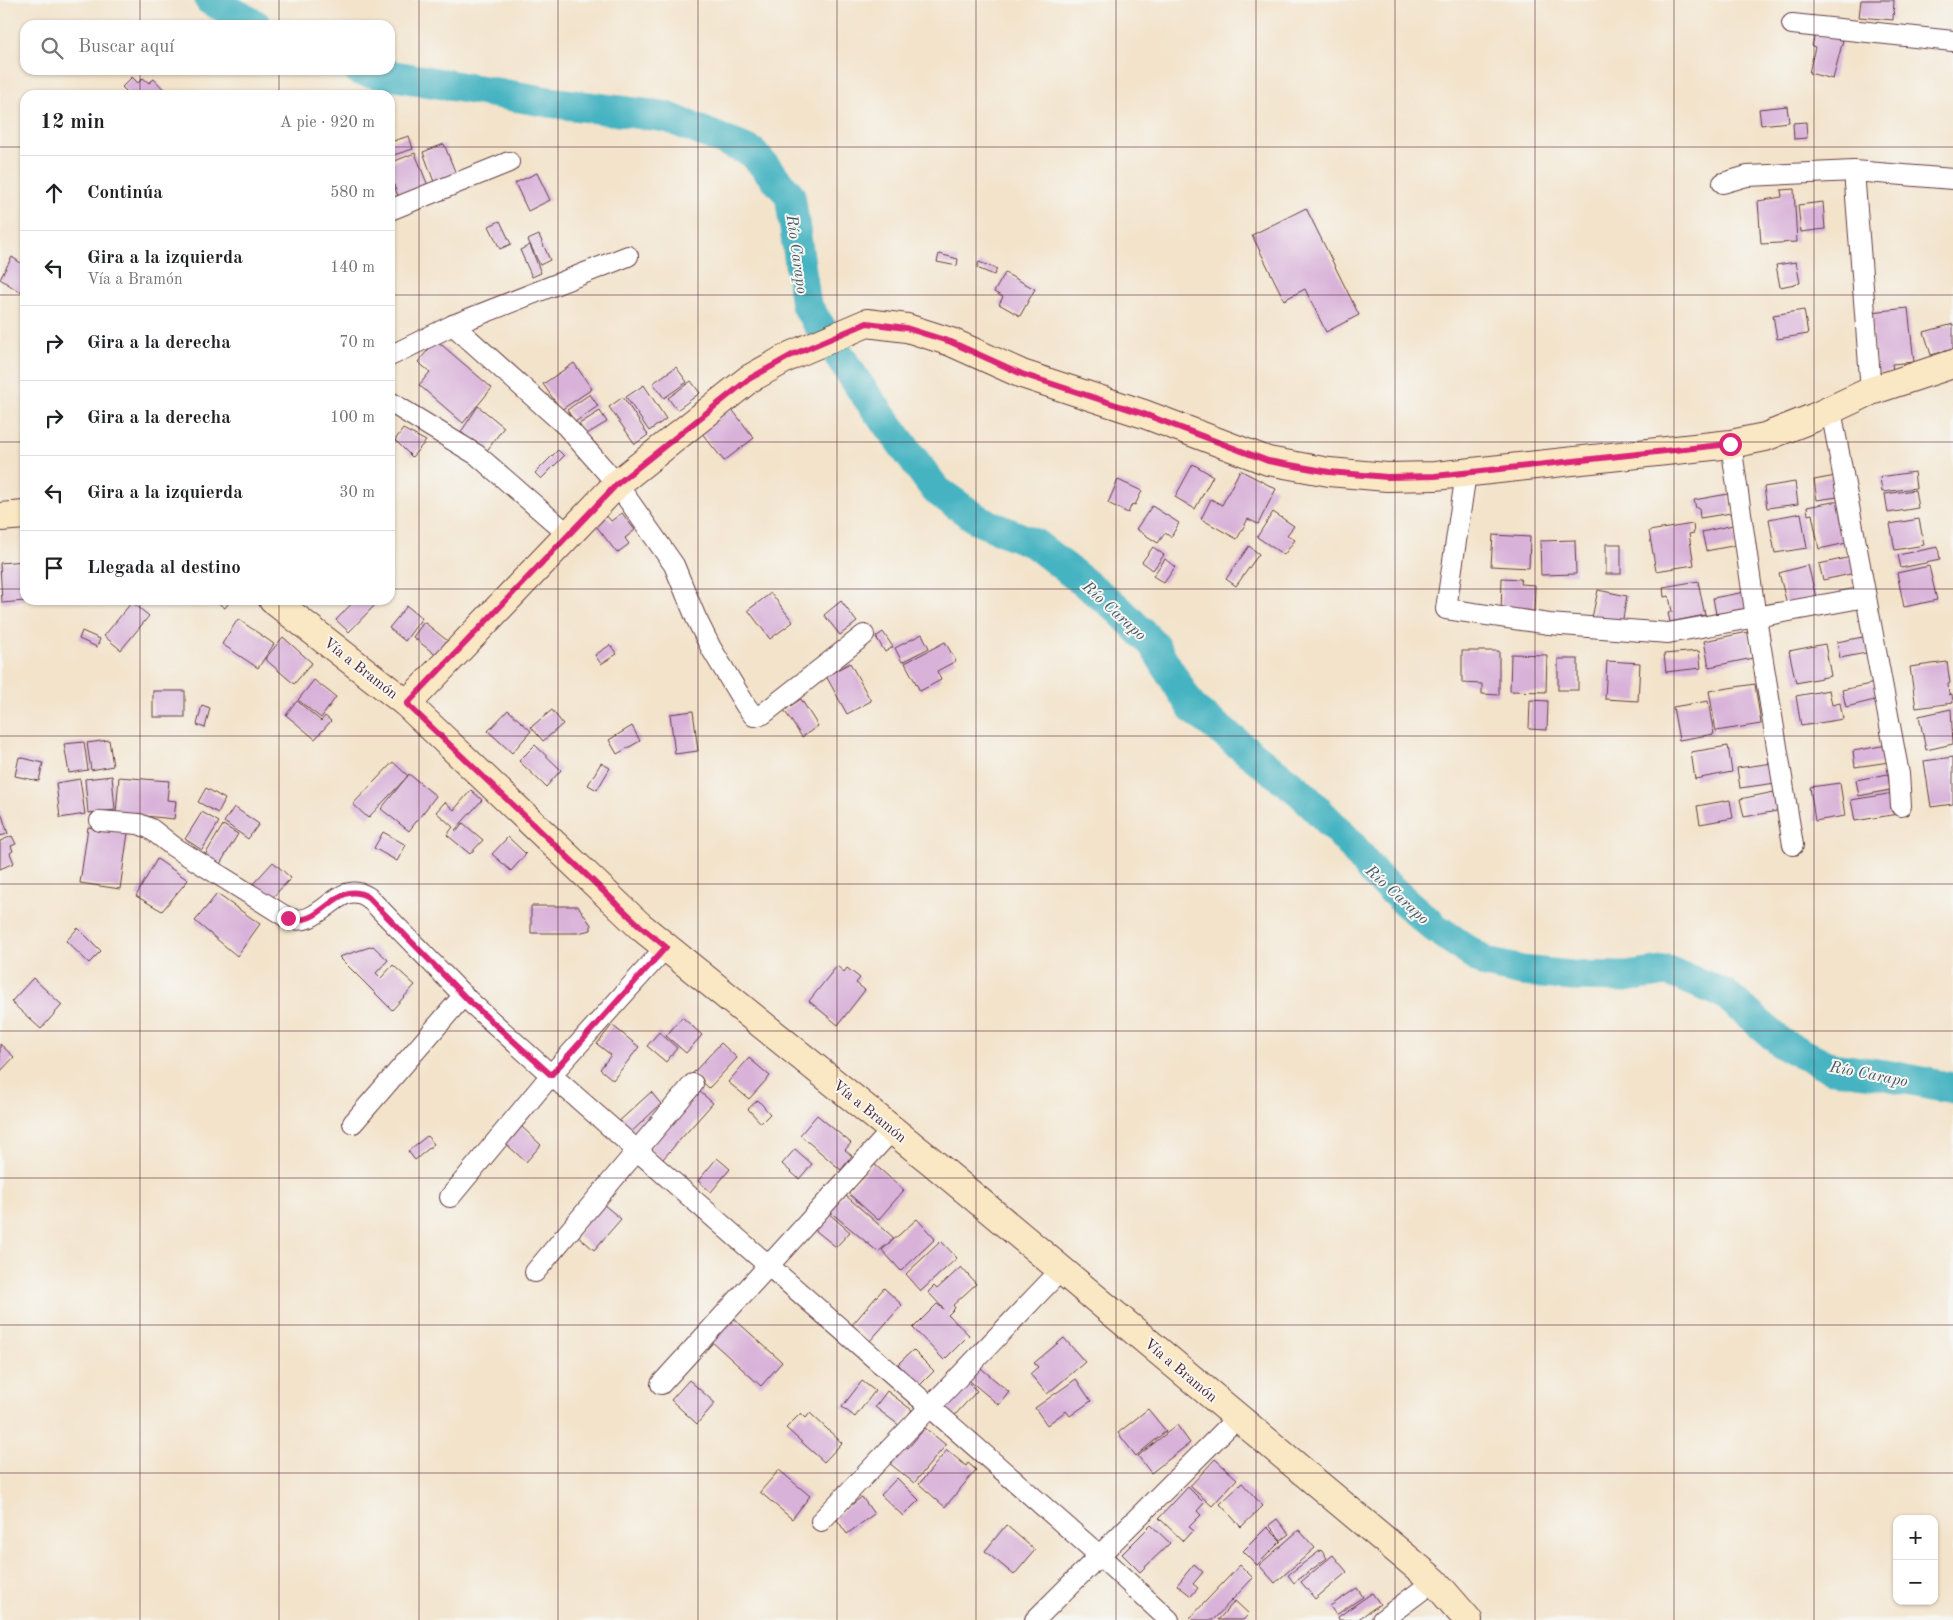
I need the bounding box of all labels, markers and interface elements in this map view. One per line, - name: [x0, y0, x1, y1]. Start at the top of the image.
- search box: [20, 20, 395, 75]
- icon: search: [38, 34, 66, 62]
- text: Buscar aquí: [78, 38, 174, 57]
- text: 12 min: [40, 112, 105, 133]
- text: A pie · 920 m: [280, 115, 375, 131]
- icon: ahead: [40, 179, 68, 207]
- text: Continúa: [87, 184, 163, 203]
- text: 580 m: [330, 185, 375, 201]
- water label: Río Carapo: [782, 213, 809, 295]
- text: Gira a la izquierda: [87, 249, 243, 268]
- icon: left: [40, 254, 68, 282]
- text: 140 m: [330, 260, 375, 276]
- text: Vía a Bramón: [87, 272, 183, 288]
- icon: right: [40, 329, 68, 357]
- text: Gira a la derecha: [87, 334, 231, 353]
- text: 70 m: [339, 335, 375, 351]
- icon: right: [40, 404, 68, 432]
- text: Gira a la derecha: [87, 409, 231, 428]
- text: 100 m: [330, 410, 375, 426]
- route start: [1719, 433, 1742, 456]
- icon: left: [40, 479, 68, 507]
- text: Gira a la izquierda: [87, 484, 243, 503]
- text: 30 m: [339, 485, 375, 501]
- icon: arrive: [40, 554, 68, 582]
- text: Llegada al destino: [87, 559, 241, 578]
- water label: Río Carapo: [1078, 578, 1149, 644]
- street label: Vía a Bramón: [320, 636, 400, 703]
- water label: Río Carapo: [1361, 862, 1432, 928]
- route end: [277, 907, 300, 930]
- water label: Río Carapo: [1827, 1059, 1909, 1090]
- street label: Vía a Bramón: [830, 1078, 909, 1146]
- street label: Vía a Bramón: [1141, 1337, 1219, 1406]
- map controls: [1893, 1515, 1938, 1605]
- button: +: [1893, 1515, 1938, 1560]
- button: −: [1893, 1560, 1938, 1605]

